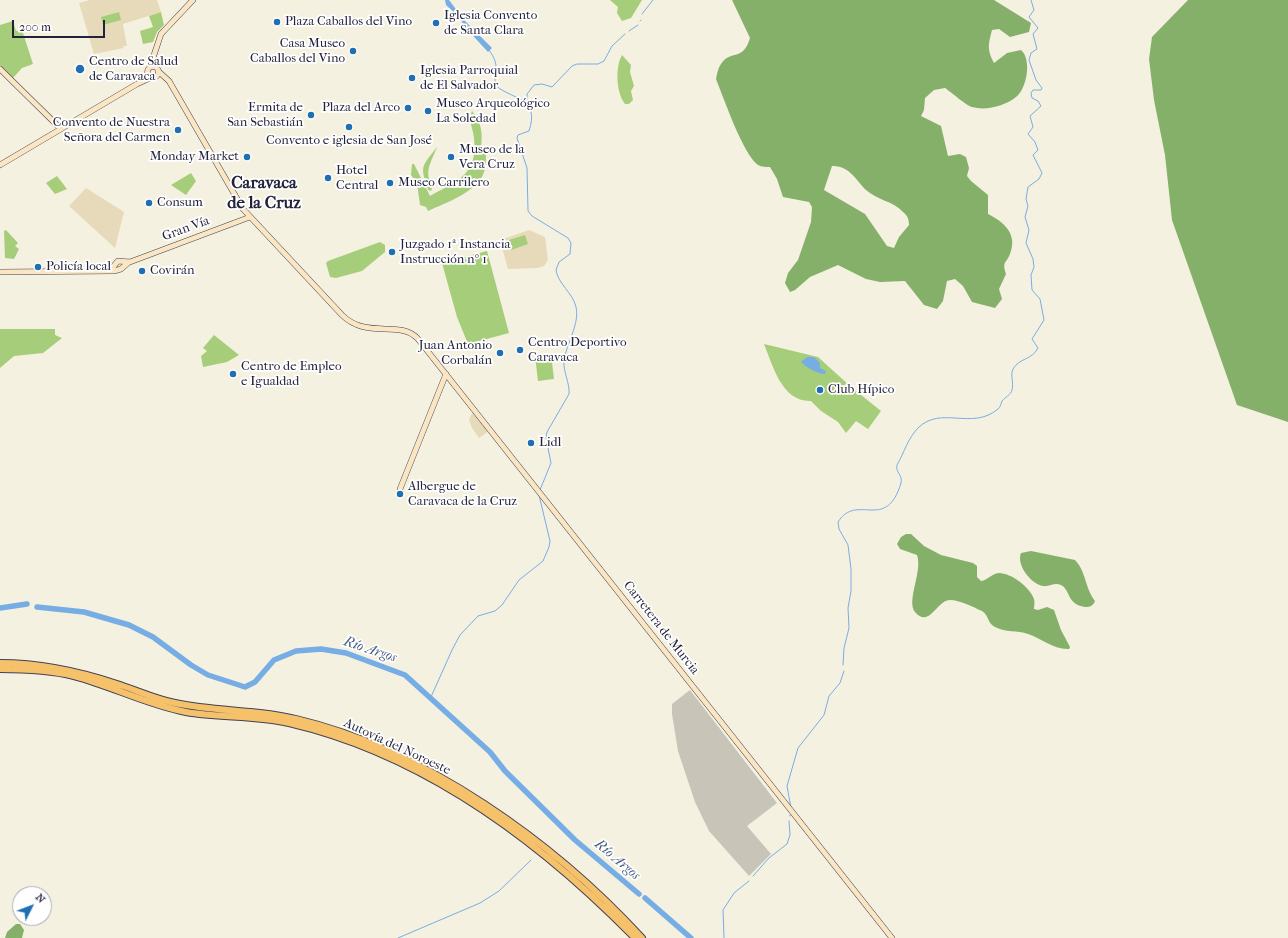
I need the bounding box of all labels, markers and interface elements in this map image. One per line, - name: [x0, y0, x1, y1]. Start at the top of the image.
- place label: Iglesia Convento de Santa Clara: [444, 8, 537, 39]
- scale bar: [14, 12, 107, 38]
- place label: Plaza Caballos del Vino: [285, 14, 412, 30]
- marker: Plaza Caballos del Vino: [272, 17, 282, 27]
- marker: Iglesia Convento de Santa Clara: [431, 18, 441, 28]
- text: 200 m: [19, 20, 51, 34]
- place label: Casa Museo Caballos del Vino: [250, 36, 345, 67]
- marker: Casa Museo Caballos del Vino: [348, 46, 358, 56]
- place label: Centro de Salud de Caravaca: [89, 54, 178, 85]
- marker: Centro de Salud de Caravaca: [74, 63, 86, 75]
- place label: Iglesia Parroquial de El Salvador: [420, 63, 518, 94]
- marker: Iglesia Parroquial de El Salvador: [407, 73, 417, 83]
- place label: Museo Arqueológico La Soledad: [436, 96, 550, 127]
- place label: Ermita de San Sebastián: [227, 100, 303, 131]
- place label: Plaza del Arco: [322, 100, 400, 116]
- marker: Plaza del Arco: [403, 103, 413, 113]
- marker: Museo Arqueológico La Soledad: [423, 106, 433, 116]
- marker: Ermita de San Sebastián: [306, 110, 316, 120]
- place label: Convento de Nuestra Señora del Carmen: [53, 115, 170, 146]
- marker: Convento e iglesia de San José: [344, 122, 354, 132]
- marker: Convento de Nuestra Señora del Carmen: [173, 125, 183, 135]
- place label: Convento e iglesia de San José: [266, 133, 432, 149]
- place label: Museo de la Vera Cruz: [459, 142, 525, 173]
- place label: Monday Market: [150, 149, 239, 165]
- marker: Monday Market: [242, 152, 252, 162]
- marker: Museo de la Vera Cruz: [446, 152, 456, 162]
- place label: Hotel Central: [336, 163, 378, 194]
- marker: Hotel Central: [323, 173, 333, 183]
- district label: Caravaca de la Cruz: [227, 174, 301, 214]
- place label: Museo Carrilero: [398, 175, 489, 191]
- marker: Museo Carrilero: [385, 178, 395, 188]
- place label: Consum: [157, 195, 203, 211]
- marker: Consum: [144, 198, 154, 208]
- street label: Gran Vía: [160, 213, 212, 245]
- place label: Juzgado 1ª Instancia Instrucción nº 1: [400, 237, 511, 268]
- marker: Juzgado 1ª Instancia Instrucción nº 1: [387, 247, 397, 257]
- place label: Policía local: [46, 259, 111, 275]
- marker: Policía local: [33, 262, 43, 272]
- place label: Covirán: [150, 263, 195, 279]
- marker: Covirán: [137, 266, 147, 276]
- place label: Centro Deportivo Caravaca: [528, 335, 627, 366]
- place label: Juan Antonio Corbalán: [419, 338, 492, 369]
- marker: Centro Deportivo Caravaca: [515, 345, 525, 355]
- marker: Juan Antonio Corbalán: [495, 348, 505, 358]
- place label: Centro de Empleo e Igualdad: [241, 359, 342, 390]
- marker: Centro de Empleo e Igualdad: [228, 369, 238, 379]
- place label: Club Hípico: [828, 382, 894, 398]
- marker: Club Hípico: [815, 385, 825, 395]
- place label: Lidl: [539, 435, 561, 451]
- marker: Lidl: [526, 438, 536, 448]
- place label: Albergue de Caravaca de la Cruz: [408, 479, 517, 510]
- marker: Albergue de Caravaca de la Cruz: [395, 489, 405, 499]
- street label: Carretera de Murcia: [620, 578, 702, 678]
- water label: Río Argos: [341, 634, 399, 666]
- street label: Autovía del Noroeste: [341, 715, 453, 779]
- water label: Río Argos: [591, 836, 643, 884]
- north arrow: [12, 886, 52, 926]
- text: N: [33, 891, 48, 906]

